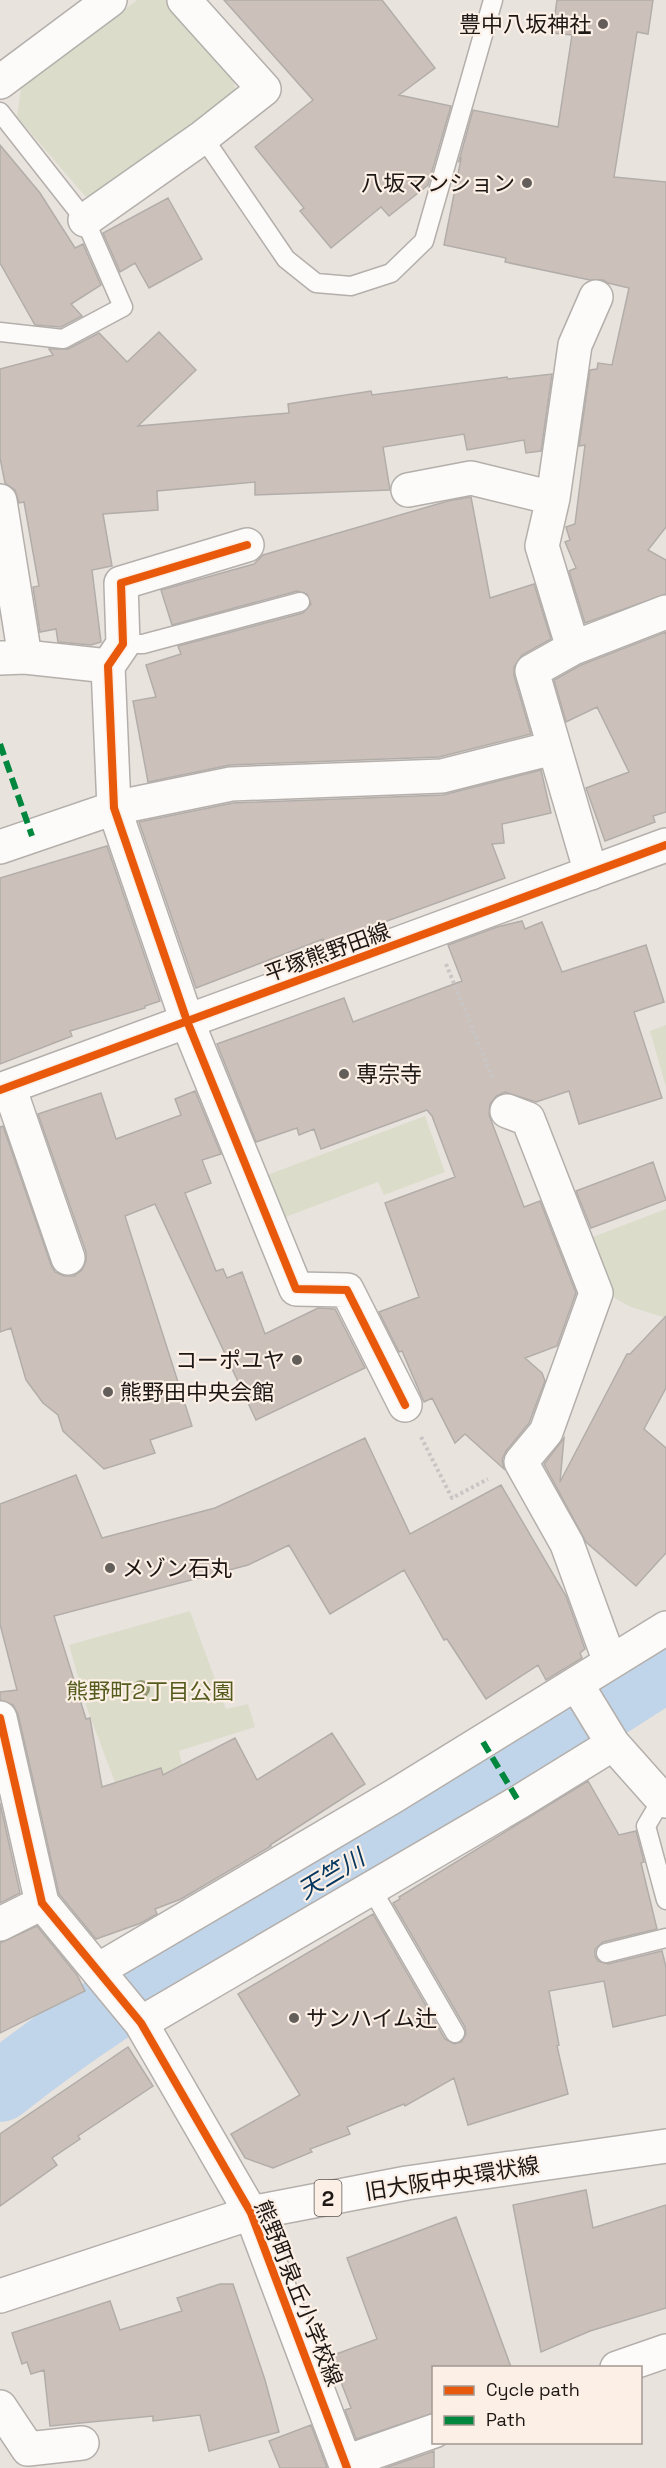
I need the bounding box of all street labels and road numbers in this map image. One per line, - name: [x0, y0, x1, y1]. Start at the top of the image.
- street label: 平塚熊野田線: [260, 916, 394, 988]
- street label: 旧大阪中央環状線: [363, 2150, 541, 2206]
- road number: 2: [314, 2180, 342, 2216]
- street label: 熊野町泉丘小学校線: [249, 2196, 349, 2390]

